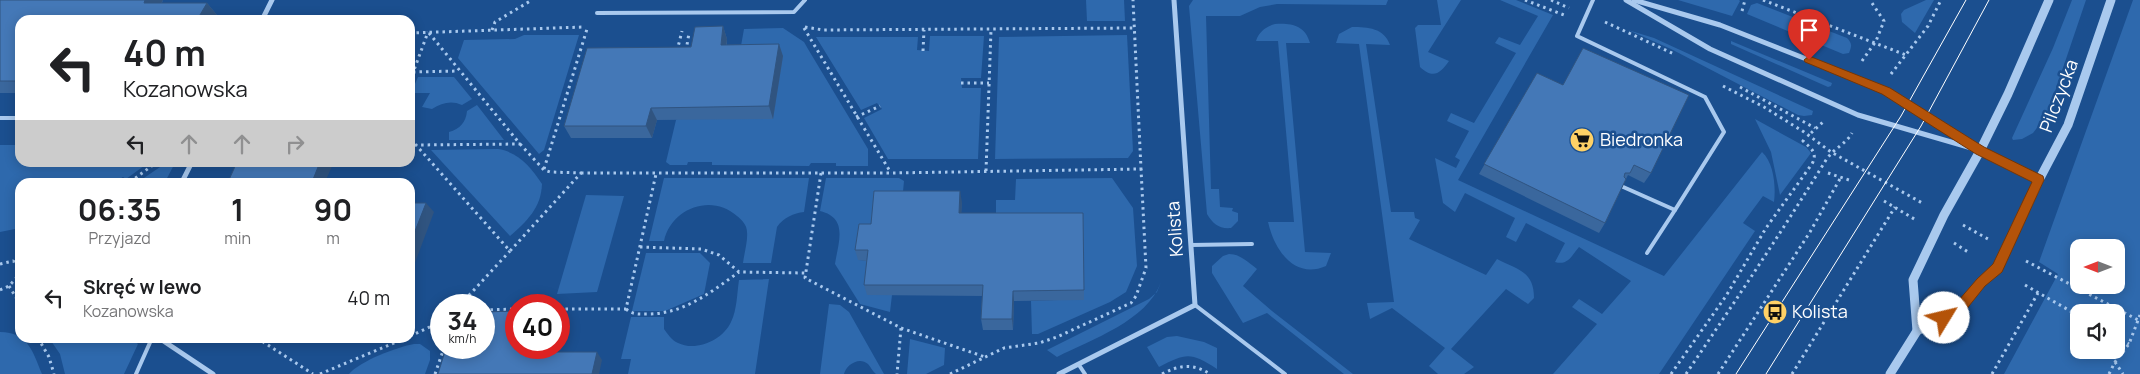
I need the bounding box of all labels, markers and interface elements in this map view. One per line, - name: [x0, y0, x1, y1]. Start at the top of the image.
- pin: [1788, 9, 1830, 60]
- icon: arrive: [1795, 16, 1823, 44]
- text: 40 m: [123, 29, 206, 77]
- icon: left: [40, 35, 105, 100]
- street label: Pilczycka: [2033, 56, 2083, 136]
- text: Kozanowska: [123, 74, 248, 104]
- supermarket icon: Biedronka: [1569, 127, 1595, 153]
- place label: Biedronka: [1600, 127, 1683, 151]
- icon: left: [122, 130, 150, 158]
- icon: ahead: [175, 130, 203, 158]
- icon: ahead: [228, 130, 256, 158]
- icon: right: [281, 130, 309, 158]
- text: 06:35: [78, 189, 161, 230]
- text: 1: [231, 189, 244, 230]
- text: 90: [314, 189, 352, 230]
- street label: Kolista: [1160, 200, 1188, 258]
- text: Przyjazd: [88, 227, 151, 249]
- text: min: [224, 227, 251, 249]
- text: m: [326, 227, 340, 249]
- north arrow: [2070, 239, 2125, 294]
- map controls: [2070, 239, 2125, 359]
- text: Skręć w lewo: [83, 274, 202, 300]
- icon: left: [40, 284, 68, 312]
- text: 40 m: [347, 285, 390, 311]
- position arrow: [1917, 291, 1969, 343]
- speed limit sign: 40: [505, 294, 570, 359]
- bus stop icon: Kolista: [1762, 299, 1788, 325]
- place label: Kolista: [1792, 299, 1848, 323]
- text: Kozanowska: [83, 300, 174, 322]
- text: 34: [448, 303, 477, 338]
- button: sound: [2070, 304, 2125, 359]
- text: km/h: [449, 330, 476, 347]

